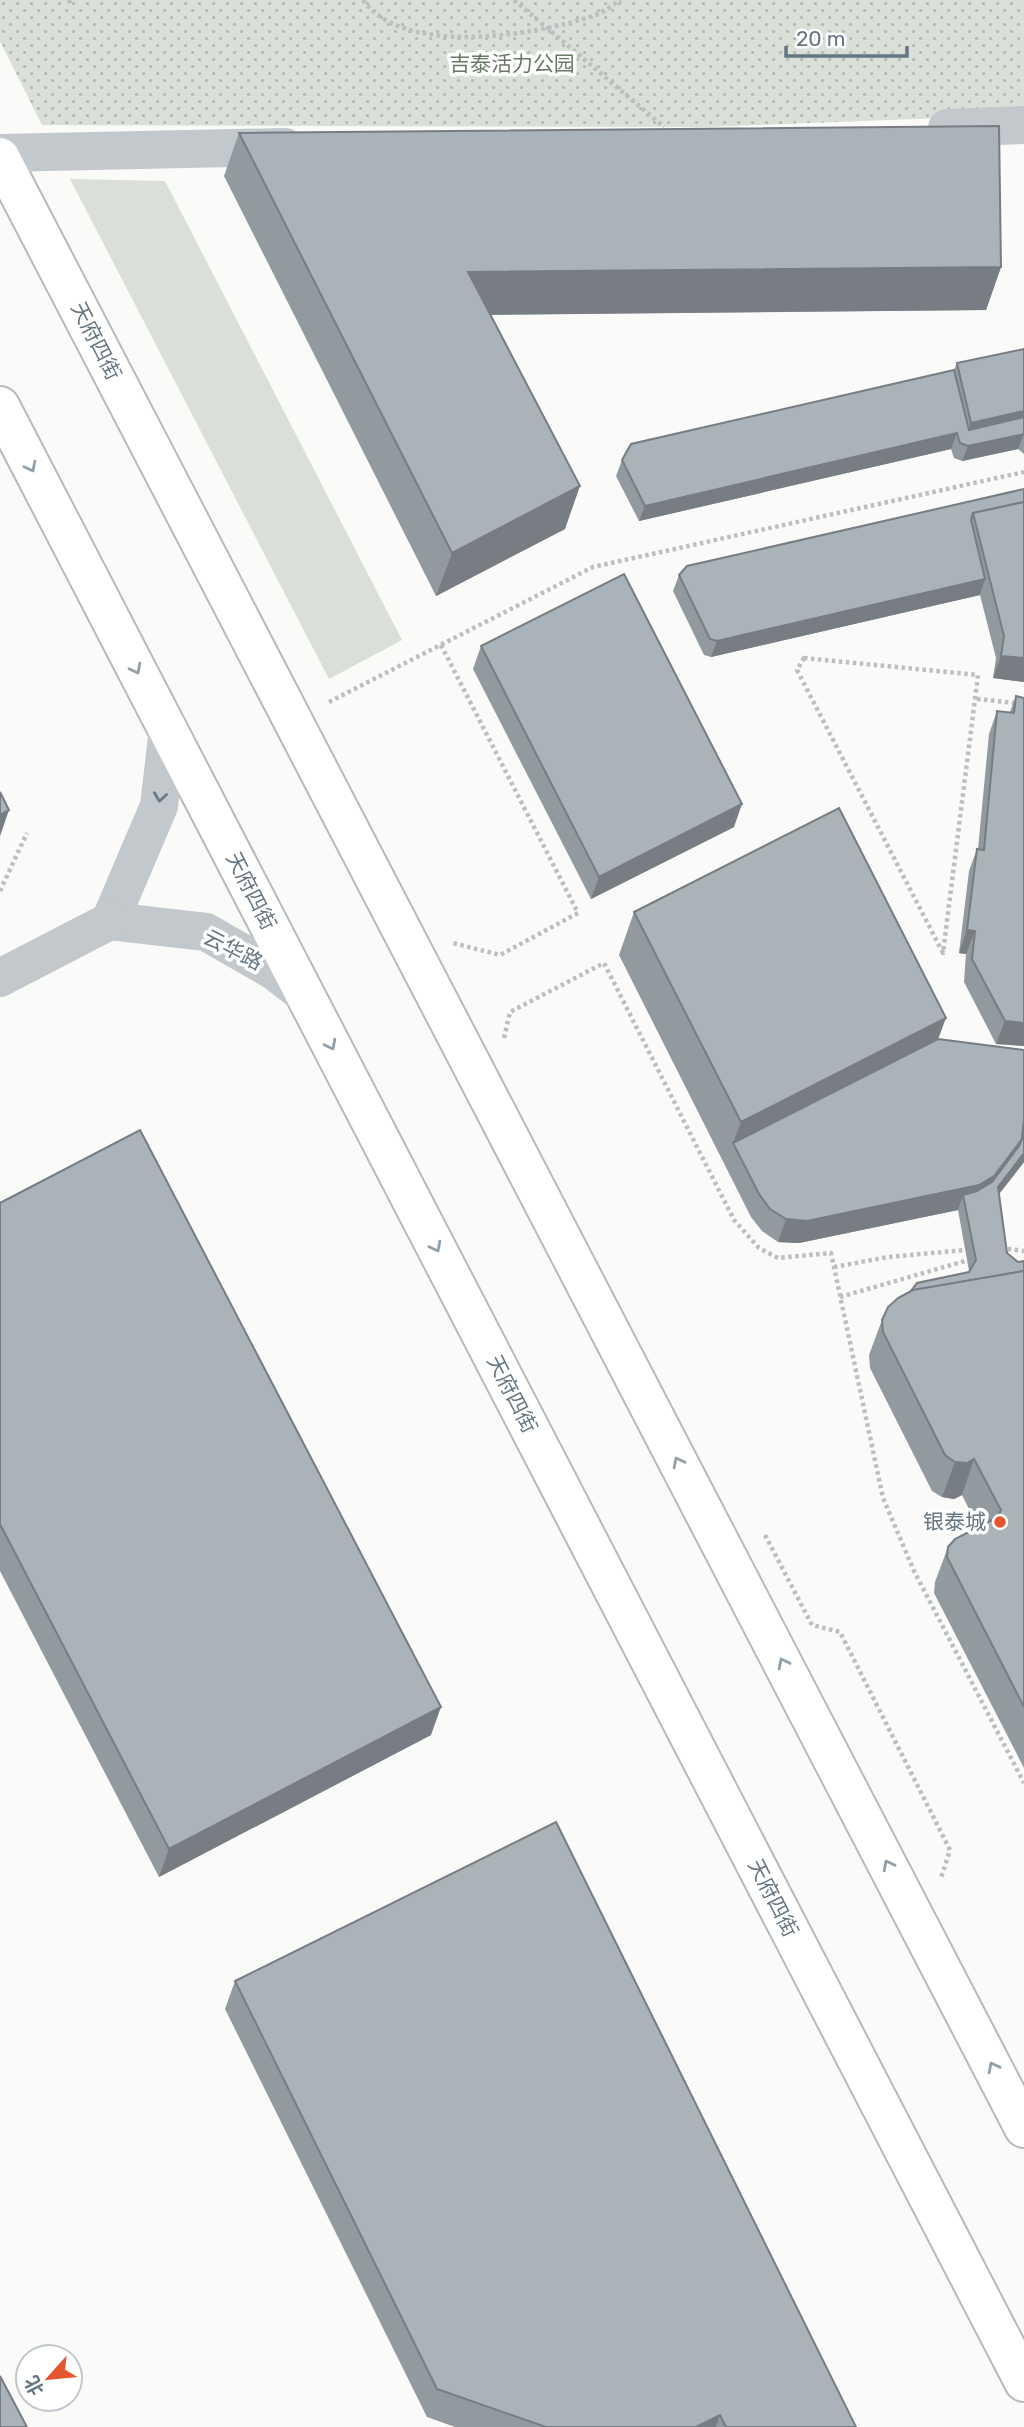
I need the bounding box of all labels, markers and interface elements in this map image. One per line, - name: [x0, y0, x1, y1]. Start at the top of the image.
- scale bar: [786, 14, 907, 58]
- text: 20 m: [796, 26, 845, 51]
- park label: 吉泰活力公园: [449, 51, 575, 76]
- street label: 天府四街: [66, 298, 127, 384]
- one-way arrow: [23, 460, 37, 472]
- one-way arrow: [128, 662, 142, 674]
- one-way arrow: [153, 791, 168, 803]
- street label: 天府四街: [221, 848, 282, 934]
- street label: 云华路: [199, 924, 267, 975]
- one-way arrow: [323, 1038, 336, 1050]
- one-way arrow: [427, 1240, 441, 1252]
- street label: 天府四街: [482, 1351, 543, 1437]
- one-way arrow: [672, 1456, 686, 1469]
- place label: 银泰城: [923, 1509, 986, 1534]
- marker: 银泰城: [992, 1514, 1008, 1530]
- one-way arrow: [777, 1658, 791, 1671]
- street label: 天府四街: [743, 1855, 804, 1941]
- one-way arrow: [882, 1860, 896, 1872]
- one-way arrow: [987, 2062, 1001, 2074]
- north arrow: [14, 2343, 84, 2413]
- text: 北: [20, 2372, 49, 2399]

